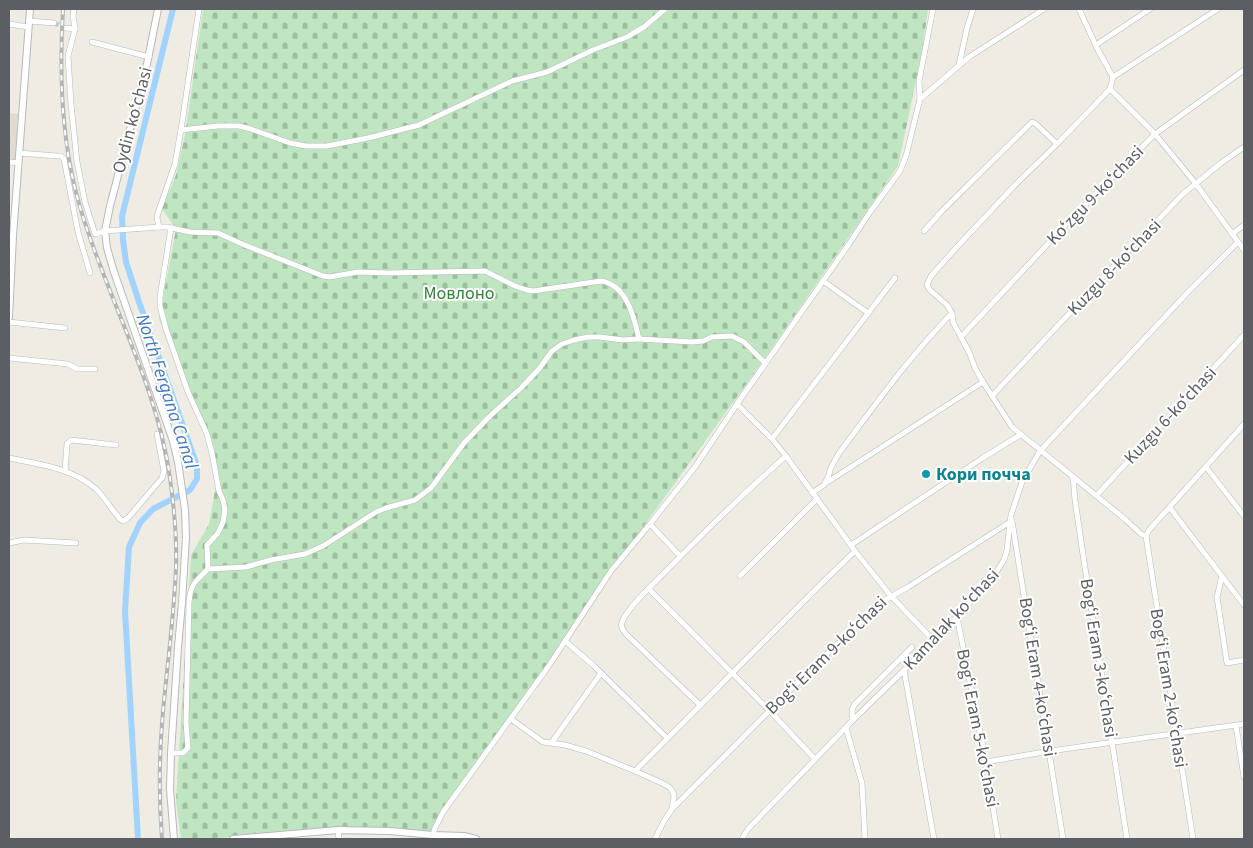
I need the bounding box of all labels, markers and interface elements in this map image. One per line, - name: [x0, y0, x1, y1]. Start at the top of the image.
- street label: Oydin koʻchasi: [106, 64, 159, 176]
- street label: Koʻzgu 9-koʻchasi: [1041, 140, 1150, 251]
- street label: Kuzgu 8-koʻchasi: [1062, 213, 1167, 321]
- park label: Мовлоно: [423, 281, 495, 306]
- water label: North Fergana Canal: [129, 310, 205, 473]
- street label: Kuzgu 6-koʻchasi: [1118, 361, 1222, 470]
- place label: Кори почча: [936, 462, 1031, 487]
- marker: Кори почча: [920, 468, 932, 480]
- street label: Kamalak koʻchasi: [898, 563, 1005, 676]
- street label: Bogʻi Eram 3-koʻchasi: [1074, 577, 1123, 739]
- street label: Bogʻi Eram 9-koʻchasi: [760, 591, 893, 720]
- street label: Bogʻi Eram 4-koʻchasi: [1013, 596, 1062, 758]
- street label: Bogʻi Eram 2-koʻchasi: [1144, 607, 1193, 769]
- street label: Bogʻi Eram 5-koʻchasi: [950, 647, 1005, 809]

